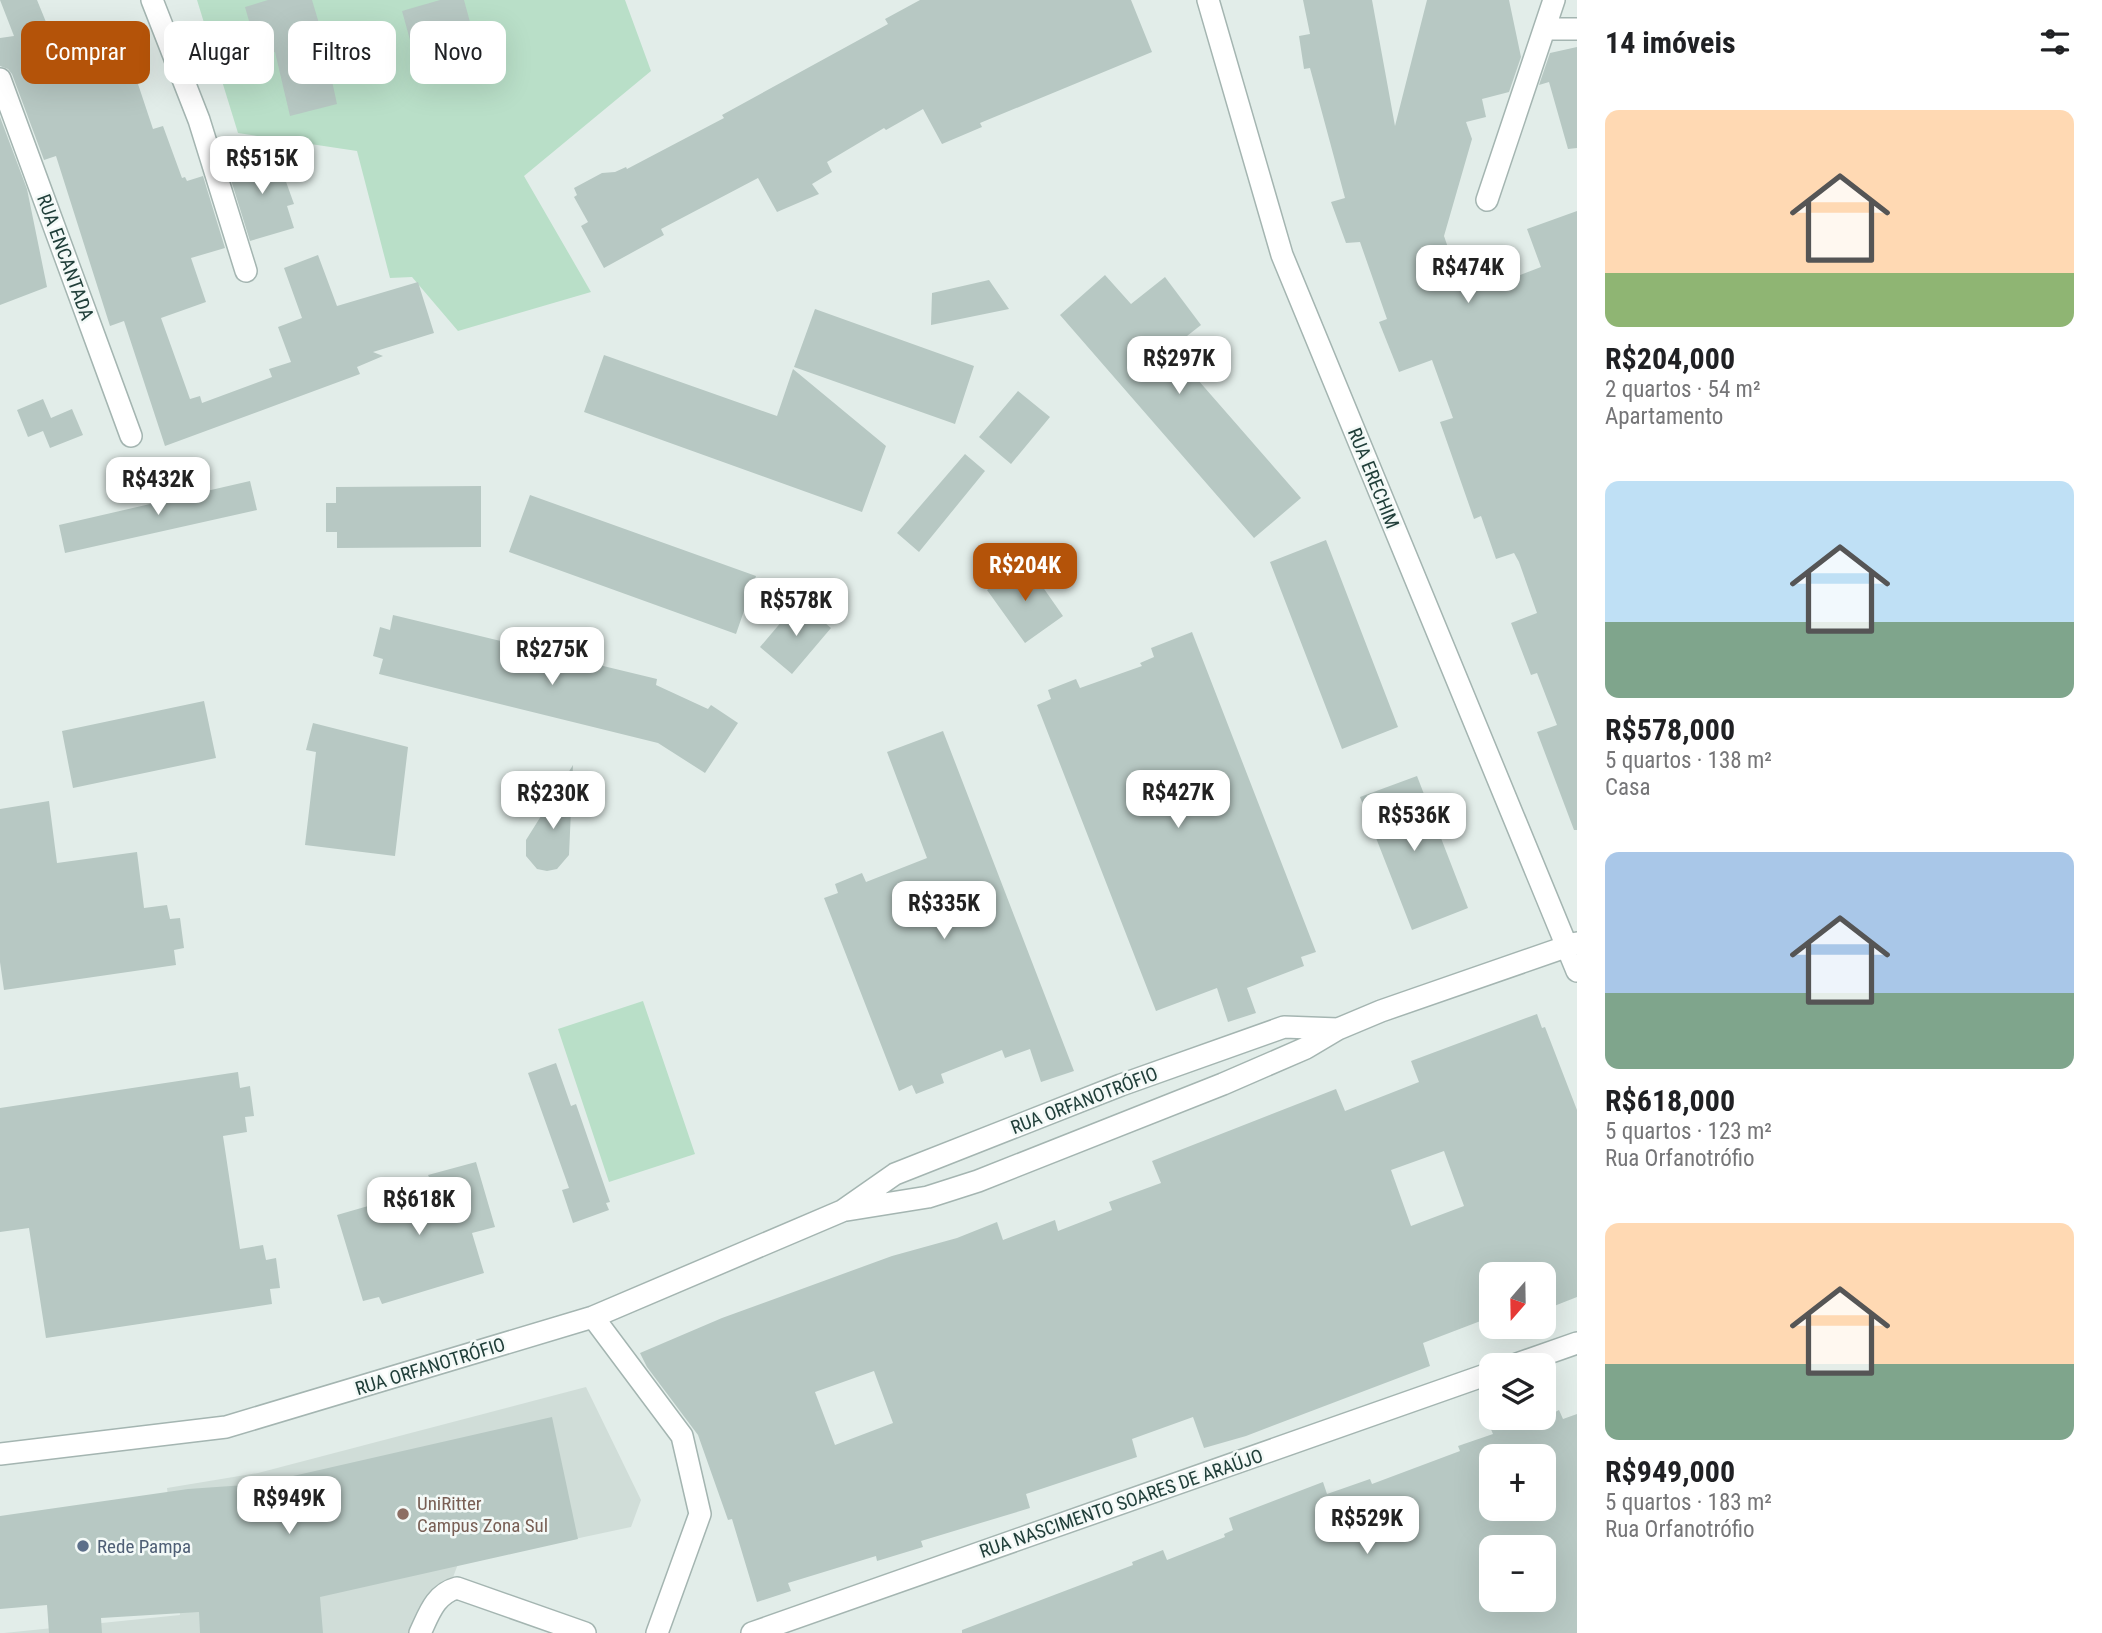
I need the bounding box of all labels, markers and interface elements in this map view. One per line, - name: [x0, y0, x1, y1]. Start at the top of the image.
- chip: Comprar: [21, 21, 150, 84]
- chip: Alugar: [164, 21, 274, 84]
- chip: Filtros: [288, 21, 396, 84]
- chip: Novo: [410, 21, 506, 84]
- icon: filters: [2036, 23, 2074, 61]
- text: 14 imóveis: [1605, 25, 1736, 60]
- pin: R$515K: [205, 136, 319, 196]
- text: R$515K: [226, 145, 298, 172]
- icon: home: [1777, 155, 1903, 281]
- street label: RUA ENCANTADA: [32, 191, 99, 323]
- pin: R$474K: [1411, 246, 1525, 305]
- text: R$474K: [1432, 254, 1504, 281]
- pin: R$297K: [1122, 336, 1236, 396]
- text: R$204,000: [1605, 341, 1735, 376]
- text: R$297K: [1143, 345, 1215, 372]
- text: 2 quartos · 54 m²: [1605, 376, 1761, 403]
- text: Apartamento: [1605, 403, 1723, 430]
- street label: RUA ERECHIM: [1343, 425, 1404, 532]
- pin: R$432K: [101, 458, 215, 517]
- text: R$432K: [122, 466, 194, 493]
- icon: home: [1777, 526, 1903, 652]
- pin: R$204K: [968, 544, 1082, 603]
- text: R$204K: [989, 552, 1061, 579]
- pin: R$578K: [739, 578, 853, 638]
- text: R$578K: [760, 587, 832, 614]
- pin: R$275K: [495, 628, 609, 687]
- text: R$275K: [516, 636, 588, 663]
- text: R$578,000: [1605, 712, 1735, 747]
- text: 5 quartos · 138 m²: [1605, 747, 1772, 774]
- pin: R$427K: [1121, 770, 1235, 830]
- pin: R$230K: [496, 772, 610, 831]
- text: Casa: [1605, 774, 1651, 801]
- text: R$427K: [1142, 779, 1214, 806]
- text: R$230K: [517, 780, 589, 807]
- pin: R$536K: [1357, 794, 1471, 853]
- text: R$536K: [1378, 802, 1450, 829]
- pin: R$335K: [887, 881, 1001, 941]
- text: R$335K: [908, 890, 980, 917]
- icon: home: [1777, 897, 1903, 1023]
- street label: RUA ORFANOTRÓFIO: [1007, 1062, 1161, 1139]
- text: R$618,000: [1605, 1083, 1735, 1118]
- text: 5 quartos · 123 m²: [1605, 1118, 1772, 1145]
- text: Rua Orfanotrófio: [1605, 1145, 1755, 1172]
- pin: R$618K: [362, 1178, 476, 1237]
- text: R$618K: [383, 1186, 455, 1213]
- north arrow: [1479, 1262, 1556, 1339]
- map controls: [1479, 1262, 1556, 1612]
- icon: home: [1777, 1268, 1903, 1394]
- street label: RUA ORFANOTRÓFIO: [352, 1333, 508, 1400]
- button: layers: [1479, 1353, 1556, 1430]
- street label: RUA NASCIMENTO SOARES DE ARAÚJO: [976, 1444, 1266, 1563]
- button: +: [1479, 1444, 1556, 1521]
- text: R$949,000: [1605, 1454, 1735, 1489]
- pin: R$949K: [232, 1476, 346, 1536]
- text: R$949K: [253, 1485, 325, 1512]
- text: 5 quartos · 183 m²: [1605, 1489, 1772, 1516]
- place label: UniRitter Campus Zona Sul: [417, 1492, 548, 1537]
- pin: R$529K: [1310, 1496, 1424, 1556]
- text: R$529K: [1331, 1505, 1403, 1532]
- marker: UniRitter Campus Zona Sul: [395, 1506, 411, 1522]
- text: Rua Orfanotrófio: [1605, 1516, 1755, 1543]
- place label: Rede Pampa: [97, 1535, 191, 1558]
- button: −: [1479, 1535, 1556, 1612]
- marker: Rede Pampa: [75, 1538, 91, 1554]

